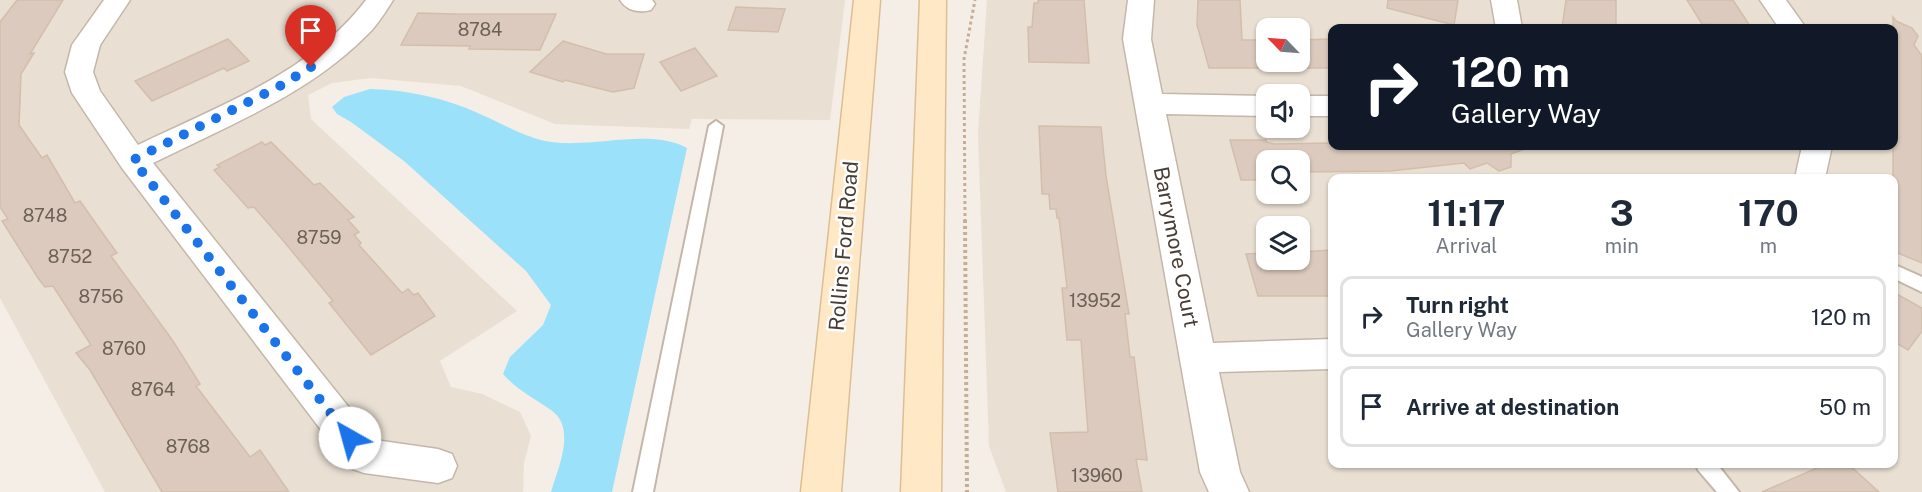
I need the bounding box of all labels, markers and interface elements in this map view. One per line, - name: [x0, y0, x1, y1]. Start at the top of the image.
- pin: [285, 5, 336, 67]
- icon: arrive: [294, 14, 327, 47]
- north arrow: [1256, 18, 1310, 72]
- map controls: [1256, 18, 1310, 270]
- house number: 8784: [458, 19, 502, 40]
- text: 120 m: [1451, 47, 1570, 96]
- icon: right: [1352, 48, 1430, 126]
- button: sound: [1256, 84, 1310, 138]
- text: Gallery Way: [1451, 97, 1601, 129]
- button: search: [1256, 150, 1310, 204]
- street label: Rollins Ford Road: [824, 160, 863, 332]
- street label: Barrymore Court: [1149, 164, 1204, 329]
- text: 11:17: [1427, 192, 1506, 234]
- text: 3: [1610, 192, 1634, 234]
- text: 170: [1738, 192, 1799, 234]
- house number: 8748: [23, 205, 67, 226]
- button: layers: [1256, 216, 1310, 270]
- house number: 8759: [297, 227, 341, 248]
- text: Arrival: [1436, 234, 1497, 258]
- text: min: [1605, 234, 1639, 258]
- text: m: [1760, 234, 1777, 258]
- house number: 8752: [48, 246, 92, 267]
- house number: 8756: [79, 286, 123, 307]
- house number: 13952: [1069, 290, 1121, 311]
- text: Turn right: [1406, 292, 1509, 318]
- icon: right: [1355, 300, 1388, 333]
- text: 120 m: [1811, 304, 1871, 330]
- text: Gallery Way: [1406, 318, 1517, 342]
- house number: 8760: [102, 338, 146, 359]
- house number: 8764: [131, 379, 175, 400]
- icon: arrive: [1355, 390, 1388, 423]
- text: Arrive at destination: [1406, 394, 1619, 420]
- text: 50 m: [1819, 394, 1871, 420]
- position arrow: [318, 406, 382, 470]
- house number: 8768: [166, 436, 210, 457]
- house number: 13960: [1071, 465, 1123, 486]

